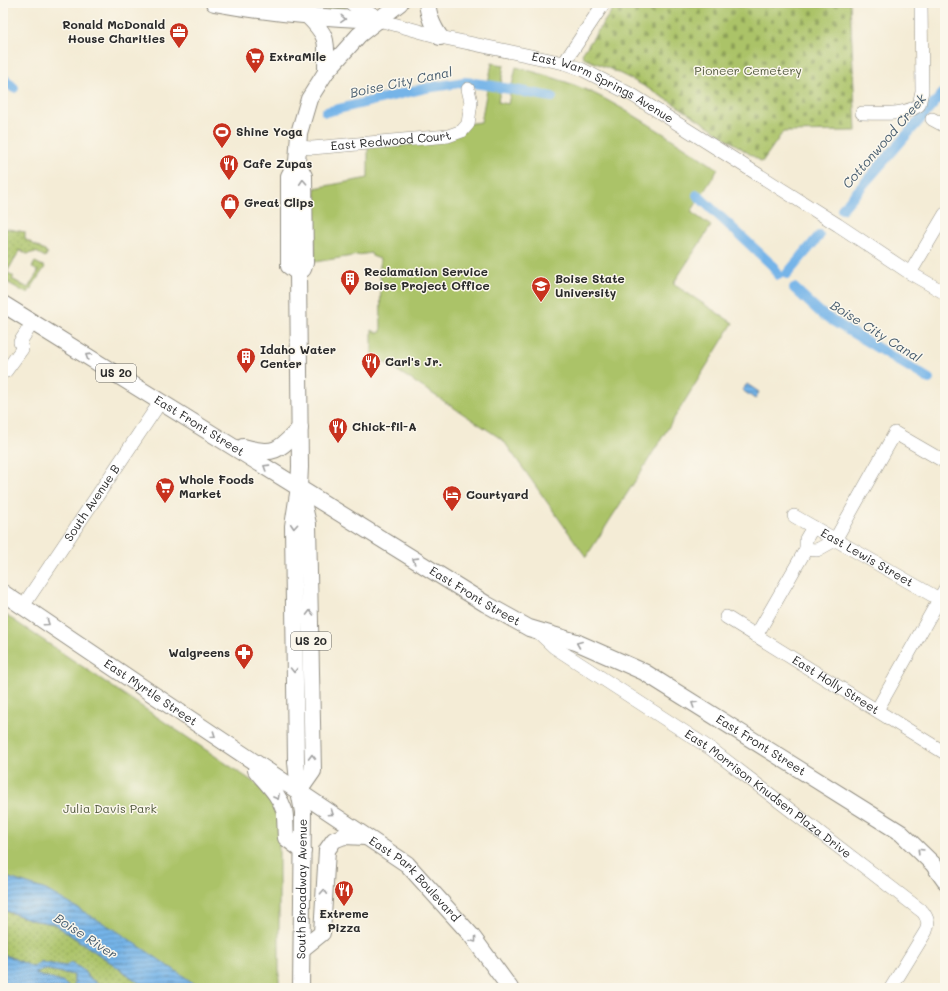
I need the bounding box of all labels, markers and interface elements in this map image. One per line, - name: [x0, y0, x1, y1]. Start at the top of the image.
- one-way arrow: [340, 14, 346, 23]
- place label: Ronald McDonald House Charities: [62, 16, 165, 46]
- office icon: Ronald McDonald House Charities: [168, 21, 190, 49]
- supermarket icon: ExtraMile: [244, 46, 266, 74]
- street label: East Warm Springs Avenue: [530, 47, 677, 126]
- place label: ExtraMile: [269, 48, 326, 64]
- water label: Boise City Canal: [348, 62, 454, 101]
- park label: Pioneer Cemetery: [694, 62, 802, 78]
- water label: Cottonwood Creek: [838, 89, 930, 192]
- sports icon: Shine Yoga: [211, 121, 233, 149]
- place label: Shine Yoga: [236, 123, 303, 139]
- street label: East Redwood Court: [330, 127, 453, 153]
- restaurant icon: Cafe Zupas: [218, 153, 240, 181]
- place label: Cafe Zupas: [243, 155, 312, 171]
- one-way arrow: [299, 179, 308, 185]
- shop icon: Great Clips: [219, 192, 241, 220]
- place label: Great Clips: [244, 194, 313, 210]
- place label: Reclamation Service Boise Project Office: [364, 263, 490, 293]
- building icon: Reclamation Service Boise Project Office: [339, 268, 361, 296]
- place label: Boise State University: [555, 270, 625, 300]
- school or university icon: Boise State University: [530, 275, 552, 303]
- water label: Boise City Canal: [828, 296, 926, 366]
- place label: Idaho Water Center: [260, 341, 336, 371]
- building icon: Idaho Water Center: [235, 346, 257, 374]
- restaurant icon: Carl's Jr.: [360, 351, 382, 379]
- one-way arrow: [85, 353, 92, 361]
- place label: Carl's Jr.: [385, 353, 442, 369]
- road number: US 20: [96, 364, 136, 382]
- street label: East Front Street: [152, 391, 248, 459]
- restaurant icon: Chick-fil-A: [327, 416, 349, 444]
- place label: Chick-fil-A: [352, 418, 417, 434]
- street label: South Avenue B: [60, 461, 123, 544]
- one-way arrow: [263, 464, 270, 471]
- place label: Whole Foods Market: [179, 471, 254, 501]
- supermarket icon: Whole Foods Market: [154, 476, 176, 504]
- hotel icon: Courtyard: [441, 484, 463, 512]
- place label: Courtyard: [466, 486, 529, 502]
- one-way arrow: [289, 523, 298, 529]
- street label: East Lewis Street: [818, 524, 917, 590]
- one-way arrow: [412, 557, 419, 564]
- street label: East Front Street: [427, 562, 524, 629]
- one-way arrow: [306, 610, 314, 616]
- one-way arrow: [43, 618, 50, 626]
- road number: US 20: [291, 632, 331, 650]
- one-way arrow: [576, 641, 584, 649]
- pharmacy icon: Walgreens: [233, 642, 255, 670]
- place label: Walgreens: [169, 644, 230, 660]
- street label: East Holly Street: [790, 651, 883, 717]
- street label: East Myrtle Street: [101, 655, 201, 729]
- one-way arrow: [290, 667, 299, 673]
- one-way arrow: [691, 701, 698, 708]
- street label: East Front Street: [713, 710, 809, 778]
- street label: East Morrison Knudsen Plaza Drive: [682, 725, 855, 861]
- one-way arrow: [208, 730, 215, 737]
- one-way arrow: [308, 754, 317, 760]
- one-way arrow: [273, 793, 280, 800]
- park label: Julia Davis Park: [63, 800, 157, 816]
- one-way arrow: [327, 809, 334, 816]
- street label: South Broadway Avenue: [292, 819, 310, 959]
- street label: East Park Boulevard: [366, 832, 464, 925]
- one-way arrow: [917, 848, 925, 856]
- restaurant icon: Extreme Pizza: [333, 879, 355, 907]
- one-way arrow: [320, 889, 329, 895]
- place label: Extreme Pizza: [319, 905, 369, 935]
- water label: Boise River: [51, 909, 122, 963]
- one-way arrow: [470, 936, 477, 943]

